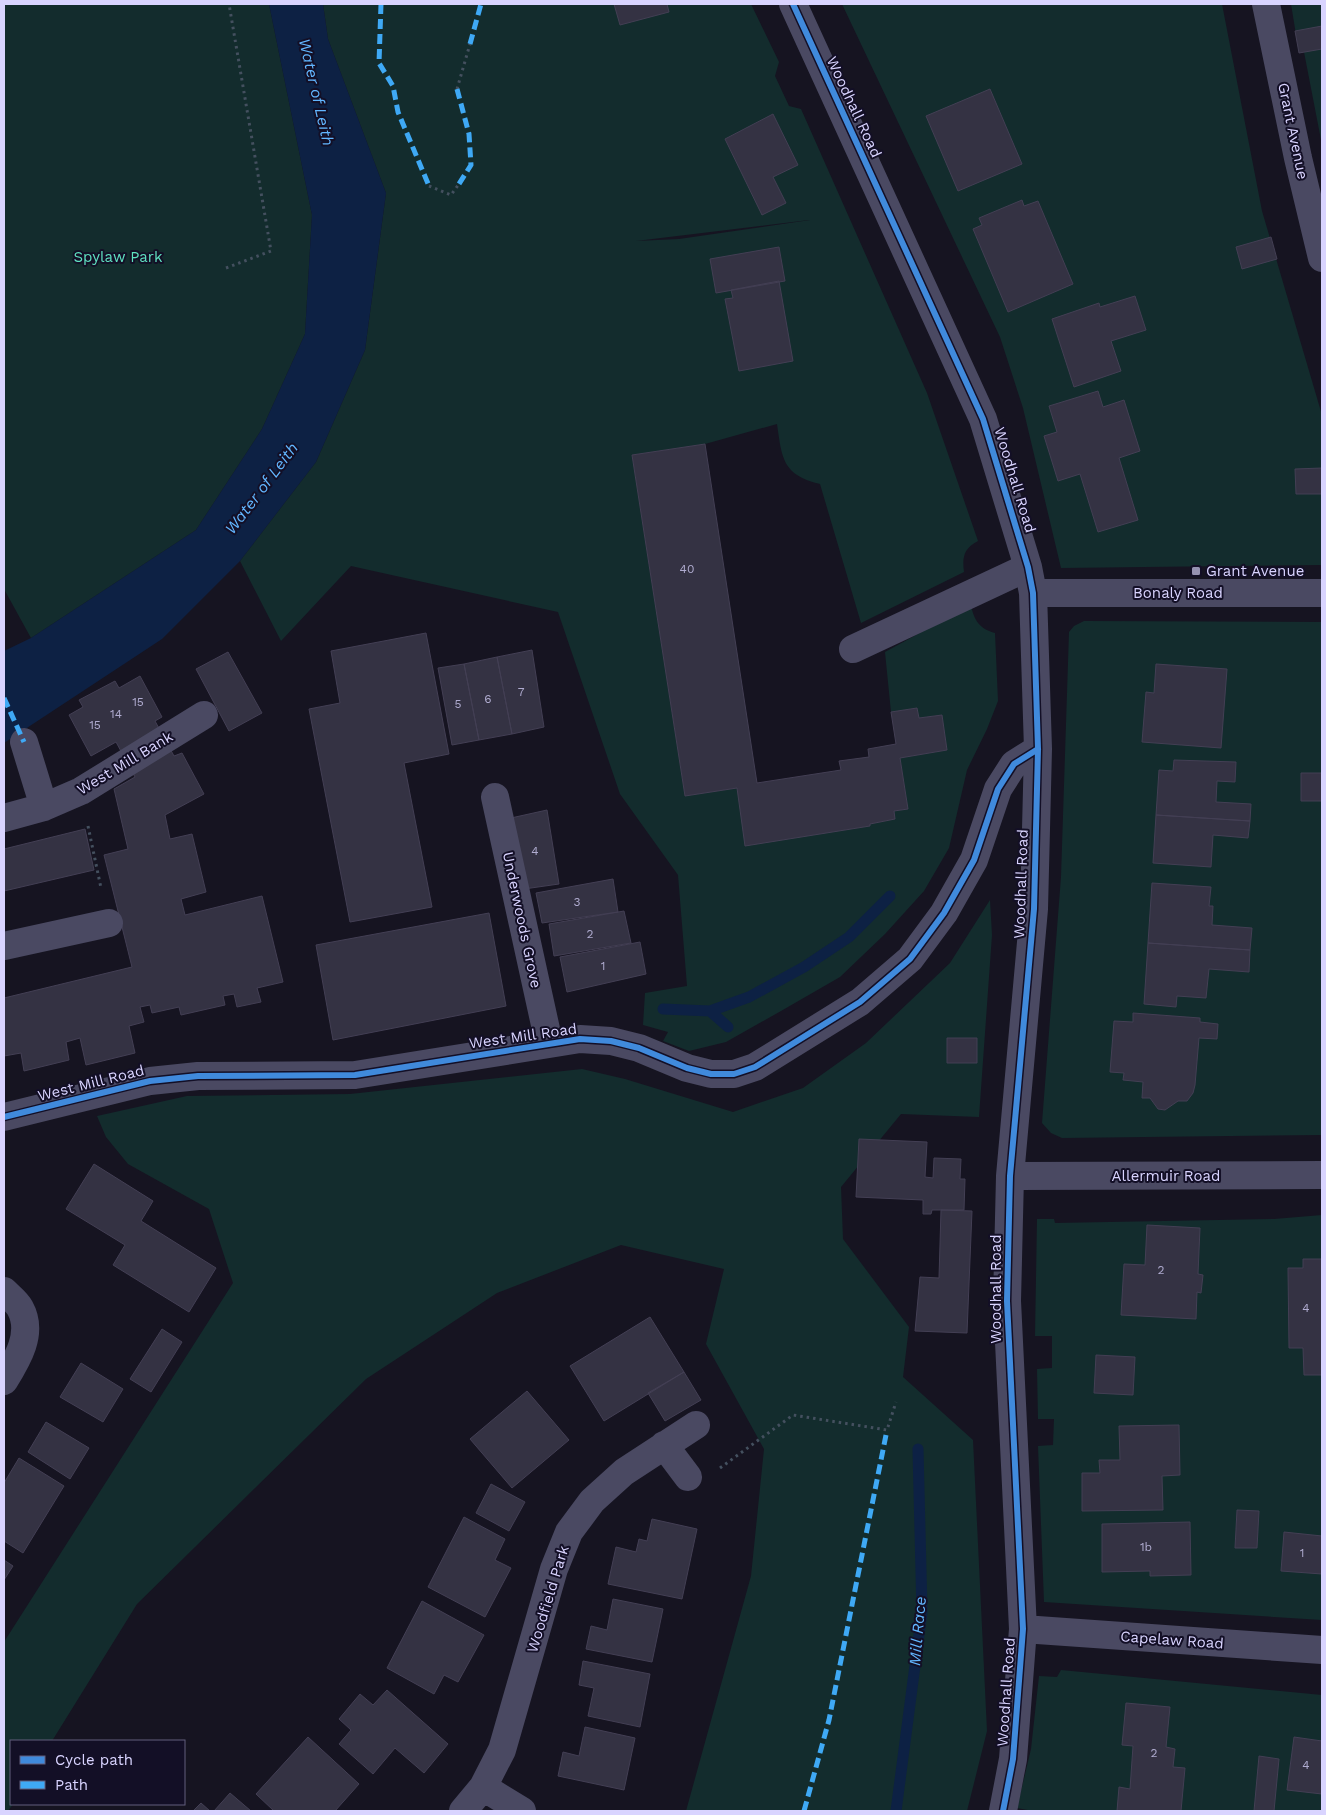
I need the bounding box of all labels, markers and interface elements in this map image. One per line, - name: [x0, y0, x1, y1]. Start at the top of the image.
- water label: Water of Leith: [295, 37, 338, 148]
- street label: Woodhall Road: [823, 54, 885, 160]
- street label: Grant Avenue: [1274, 81, 1312, 181]
- park label: Spylaw Park: [74, 248, 163, 266]
- street label: Woodhall Road: [990, 425, 1040, 535]
- water label: Water of Leith: [221, 439, 302, 538]
- house number: 40: [680, 562, 694, 576]
- place label: Grant Avenue: [1206, 562, 1304, 580]
- marker: Grant Avenue: [1190, 565, 1202, 577]
- street label: Bonaly Road: [1133, 584, 1223, 602]
- house number: 7: [518, 685, 525, 699]
- house number: 6: [484, 692, 492, 706]
- house number: 15: [132, 695, 144, 709]
- house number: 5: [455, 697, 462, 711]
- house number: 14: [110, 707, 122, 721]
- house number: 15: [89, 718, 101, 732]
- street label: West Mill Bank: [74, 727, 177, 799]
- street label: Woodhall Road: [1010, 829, 1032, 939]
- house number: 4: [531, 844, 539, 858]
- street label: Underwoods Grove: [499, 850, 545, 990]
- house number: 3: [574, 895, 581, 909]
- house number: 2: [587, 927, 594, 941]
- house number: 1: [601, 959, 605, 973]
- street label: West Mill Road: [468, 1019, 578, 1053]
- street label: West Mill Road: [36, 1061, 146, 1105]
- street label: Allermuir Road: [1112, 1167, 1220, 1185]
- street label: Woodhall Road: [987, 1234, 1005, 1344]
- house number: 2: [1158, 1263, 1165, 1277]
- house number: 4: [1302, 1301, 1310, 1315]
- house number: 1b: [1140, 1540, 1152, 1554]
- street label: Woodfield Park: [523, 1543, 573, 1655]
- house number: 1: [1300, 1546, 1304, 1560]
- water label: Mill Race: [905, 1596, 930, 1666]
- street label: Capelaw Road: [1120, 1627, 1224, 1653]
- street label: Woodhall Road: [993, 1637, 1019, 1747]
- legend: [10, 1740, 185, 1805]
- house number: 2: [1151, 1746, 1158, 1760]
- text: Cycle path: [55, 1751, 133, 1769]
- house number: 4: [1302, 1758, 1310, 1772]
- text: Path: [55, 1776, 88, 1794]

